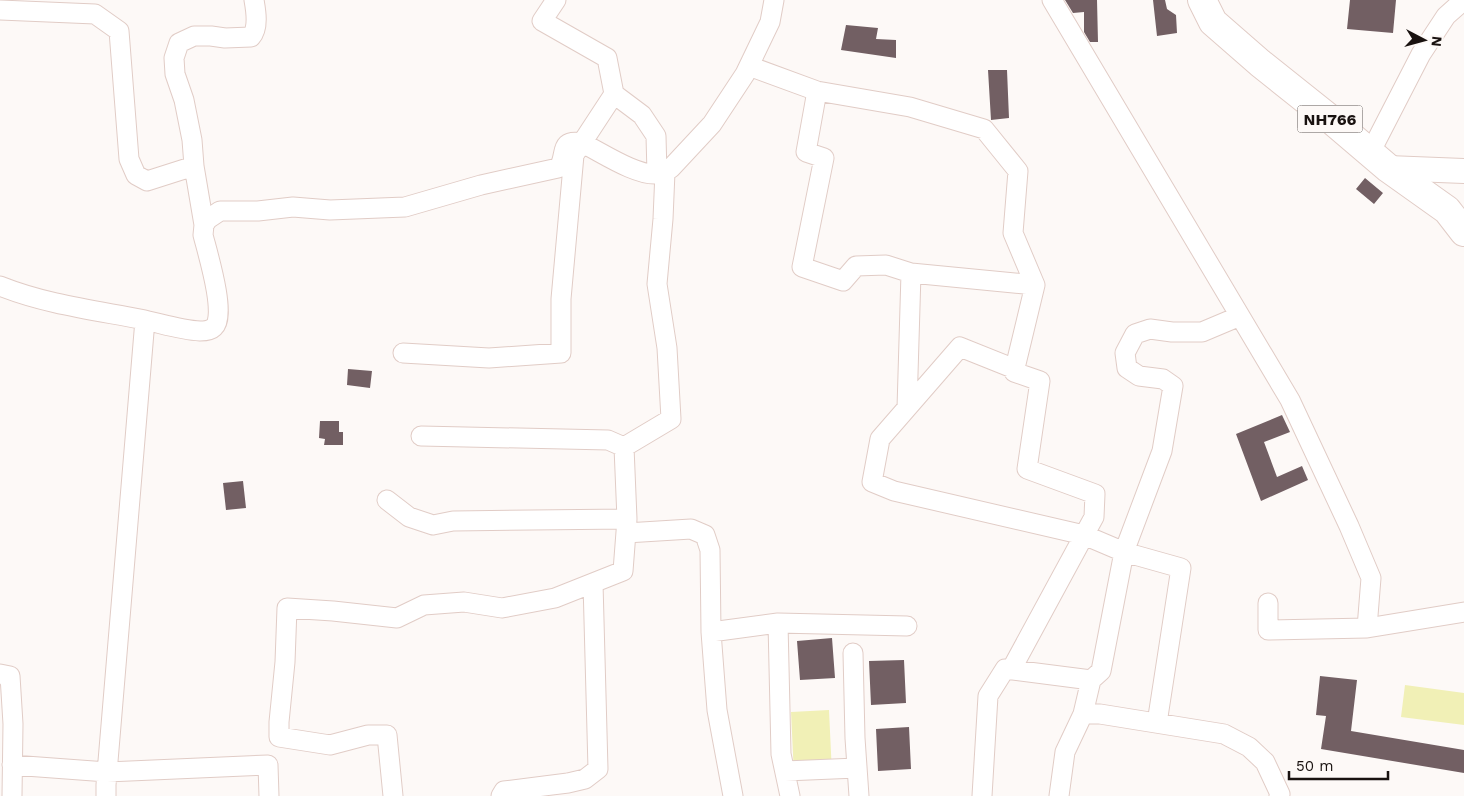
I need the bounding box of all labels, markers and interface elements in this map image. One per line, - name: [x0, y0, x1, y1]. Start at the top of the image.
- north arrow: [1399, 15, 1449, 65]
- text: N: [1428, 35, 1445, 47]
- road number: NH766: [1298, 106, 1362, 132]
- scale bar: [1289, 748, 1388, 780]
- text: 50 m: [1296, 757, 1333, 775]

